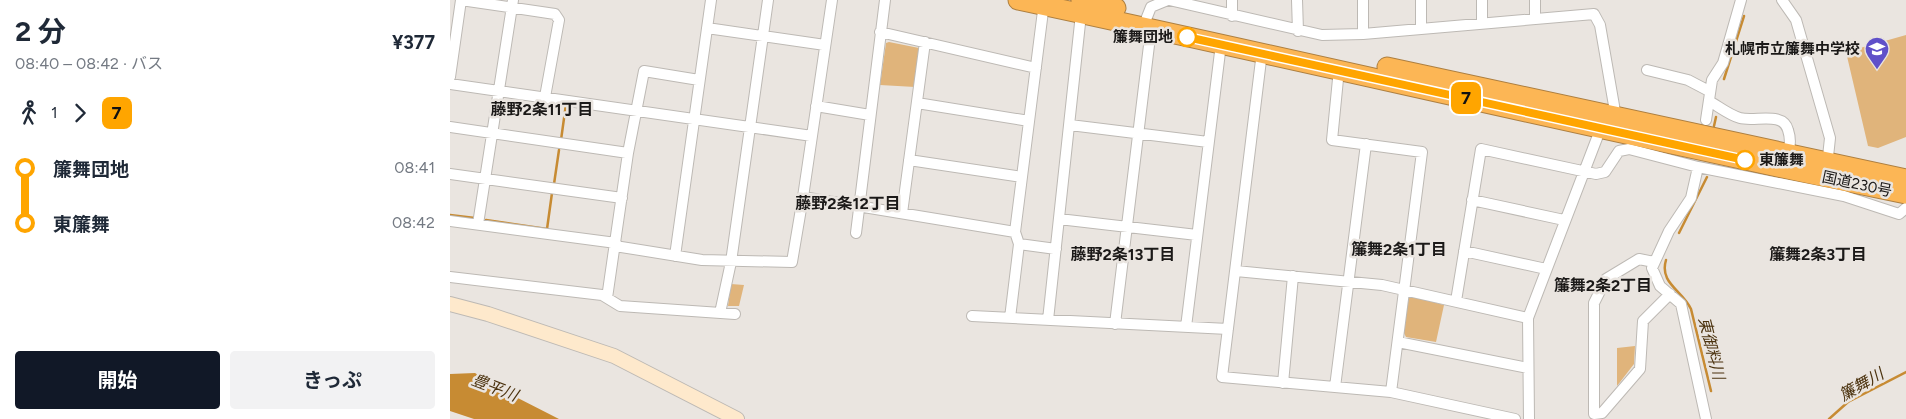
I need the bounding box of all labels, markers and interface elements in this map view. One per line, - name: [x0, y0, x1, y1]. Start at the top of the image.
- text: 2 分: [15, 14, 66, 48]
- marker: 簾舞団地: [1177, 27, 1197, 47]
- place label: 簾舞団地: [1113, 28, 1173, 46]
- text: ¥377: [392, 31, 435, 54]
- school or university icon: 札幌市立簾舞中学校: [1864, 36, 1890, 70]
- place label: 札幌市立簾舞中学校: [1725, 40, 1860, 58]
- text: 08:40 – 08:42 · バス: [15, 54, 163, 73]
- line badge: 7: [1450, 82, 1482, 114]
- text: 7: [1461, 87, 1471, 109]
- icon: walk: [15, 99, 43, 127]
- icon: forward: [66, 99, 94, 127]
- district label: 藤野2条11丁目: [491, 100, 593, 119]
- text: 7: [112, 102, 122, 124]
- text: 1: [51, 103, 58, 122]
- marker: 東簾舞: [1735, 150, 1755, 170]
- place label: 東簾舞: [1759, 151, 1804, 169]
- text: 簾舞団地: [53, 158, 129, 181]
- text: 08:41: [394, 158, 435, 177]
- street label: 国道230号: [1820, 168, 1894, 200]
- district label: 藤野2条12丁目: [795, 194, 901, 213]
- text: 東簾舞: [53, 213, 110, 236]
- text: 08:42: [392, 213, 435, 232]
- district label: 簾舞2条1丁目: [1351, 240, 1447, 259]
- district label: 藤野2条13丁目: [1071, 245, 1175, 264]
- district label: 簾舞2条3丁目: [1769, 245, 1867, 264]
- district label: 簾舞2条2丁目: [1554, 276, 1652, 295]
- water label: 東御料川: [1695, 315, 1729, 383]
- button: 開始: [15, 351, 220, 409]
- button: きっぷ: [230, 351, 435, 409]
- water label: 簾舞川: [1836, 363, 1889, 405]
- water label: 豊平川: [469, 370, 522, 406]

